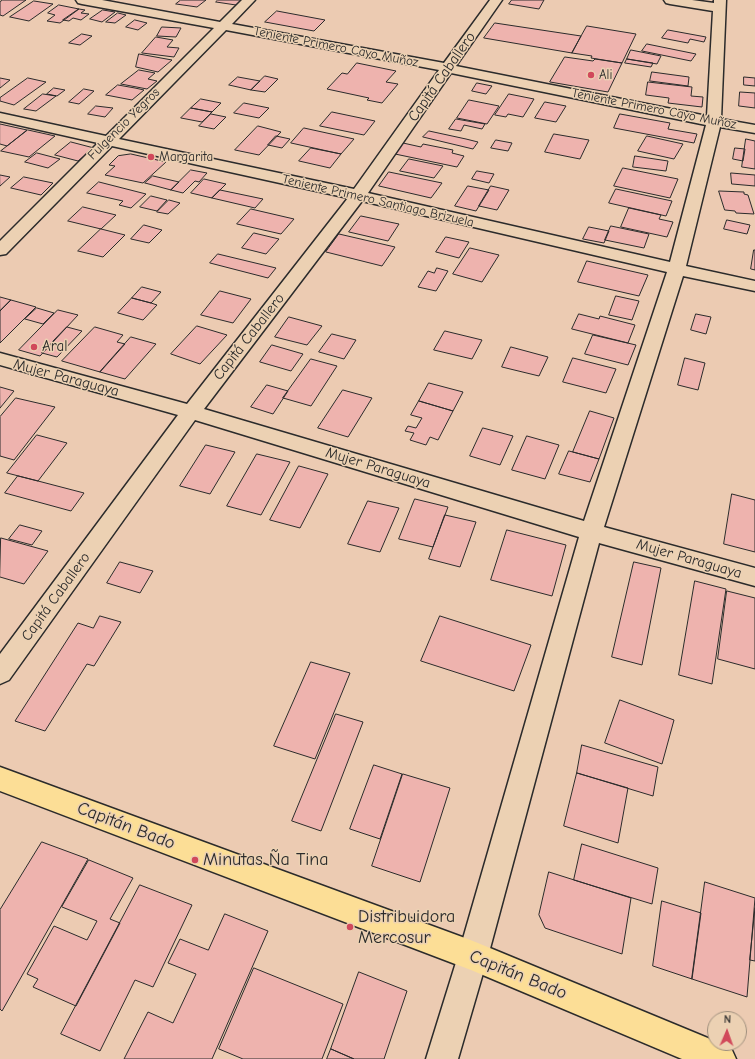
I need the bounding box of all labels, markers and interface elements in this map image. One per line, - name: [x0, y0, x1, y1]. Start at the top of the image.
- street label: Teniente Primero Cayo Muñoz: [252, 23, 420, 71]
- street label: Capitá Caballero: [404, 29, 480, 125]
- place label: Ali: [599, 67, 612, 83]
- marker: Ali: [586, 70, 596, 80]
- street label: Fulgencio Yegros: [85, 85, 163, 163]
- street label: Teniente Primero Cayo Muñoz: [570, 85, 738, 133]
- place label: Margarita: [159, 149, 213, 165]
- marker: Margarita: [146, 152, 156, 162]
- street label: Teniente Primero Santiago Brizuela: [281, 171, 475, 231]
- street label: Capitá Caballero: [209, 290, 289, 384]
- place label: Aral: [42, 338, 67, 356]
- marker: Aral: [29, 342, 39, 352]
- street label: Mujer Paraguaya: [11, 355, 121, 401]
- street label: Mujer Paraguaya: [323, 443, 433, 493]
- street label: Mujer Paraguaya: [634, 535, 744, 583]
- street label: Capitá Caballero: [18, 549, 94, 645]
- street label: Capitán Bado: [74, 797, 178, 855]
- place label: Minutas Ña Tina: [203, 849, 329, 871]
- marker: Minutas Ña Tina: [190, 855, 200, 865]
- place label: Distribuidora Mercosur: [358, 906, 455, 948]
- marker: Distribuidora Mercosur: [345, 922, 355, 932]
- street label: Capitán Bado: [466, 946, 570, 1004]
- north arrow: [707, 1011, 747, 1051]
- text: N: [724, 1013, 731, 1026]

